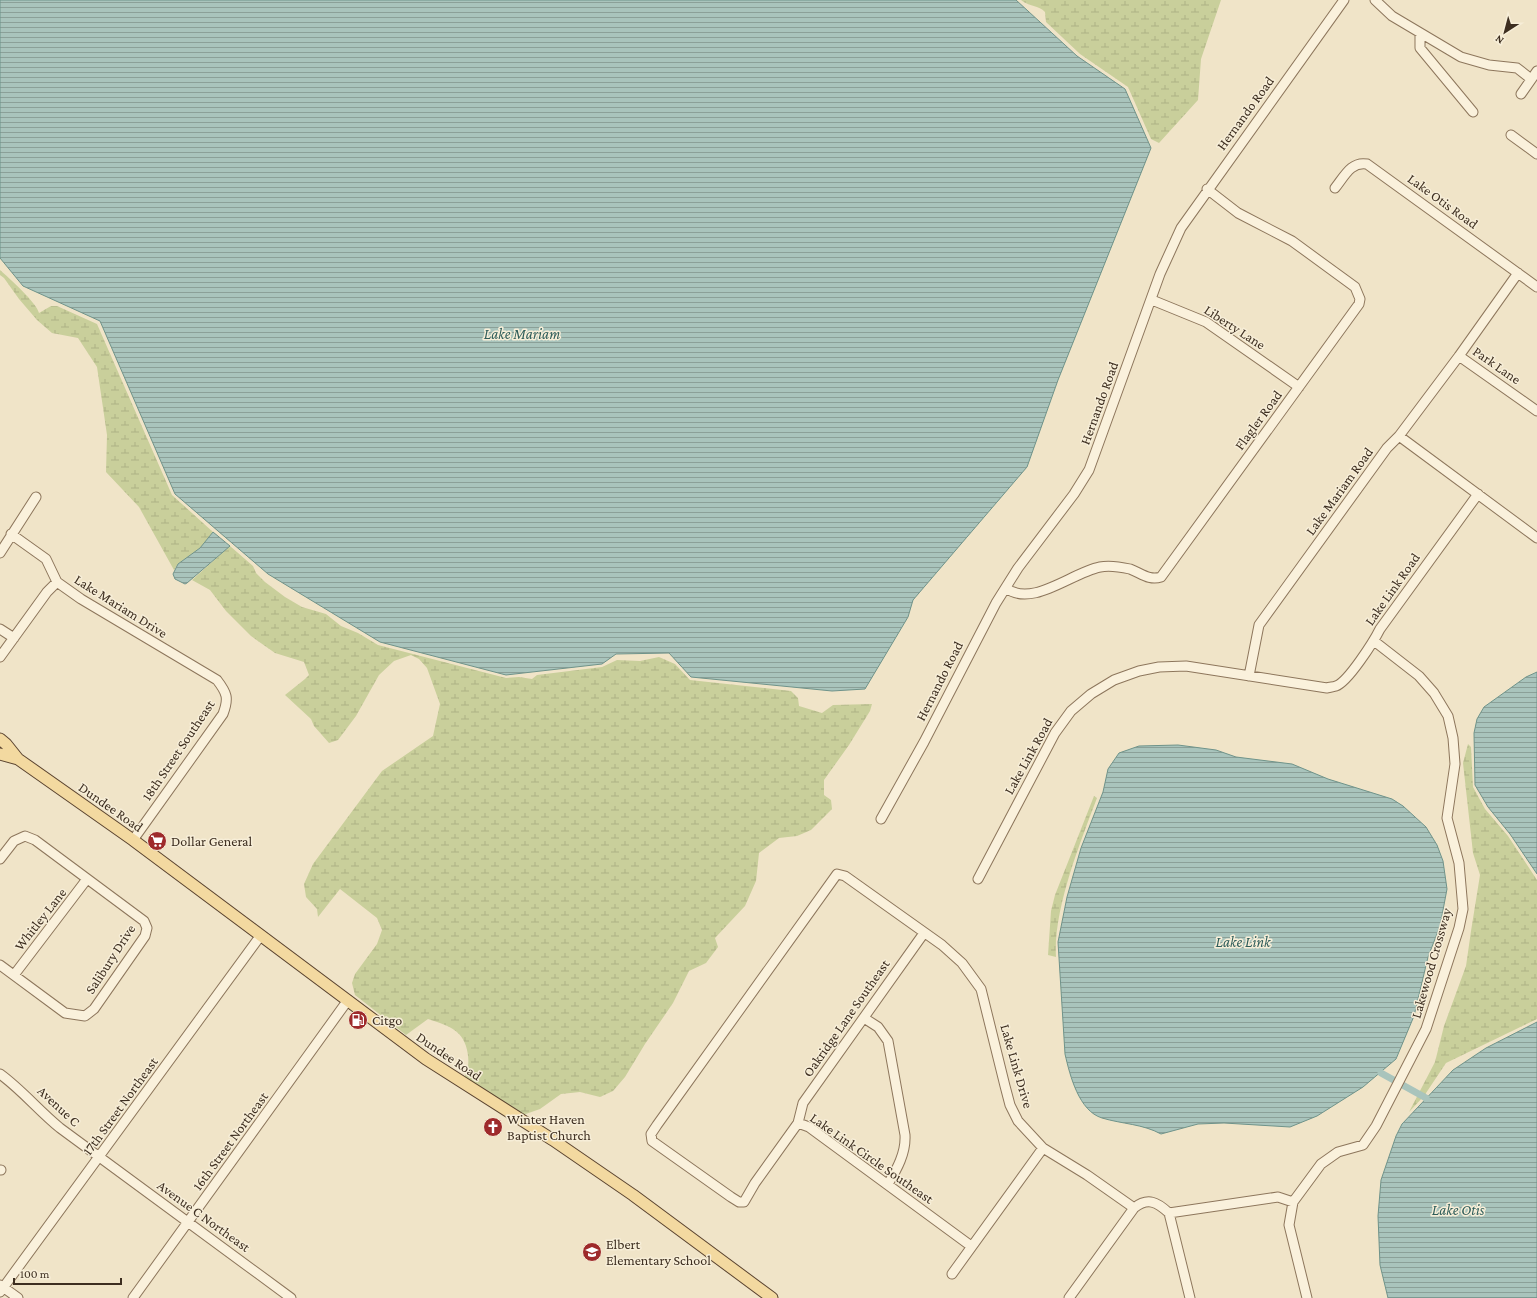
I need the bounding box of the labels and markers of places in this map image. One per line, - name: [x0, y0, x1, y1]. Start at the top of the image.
- supermarket icon: Dollar General: [146, 830, 168, 852]
- place label: Dollar General: [171, 833, 253, 849]
- fuel station icon: Citgo: [347, 1009, 369, 1031]
- place label: Citgo: [372, 1012, 402, 1028]
- place label: Winter Haven Baptist Church: [507, 1111, 591, 1143]
- church icon: Winter Haven Baptist Church: [482, 1116, 504, 1138]
- place label: Elbert Elementary School: [606, 1236, 711, 1268]
- school or university icon: Elbert Elementary School: [581, 1241, 603, 1263]

